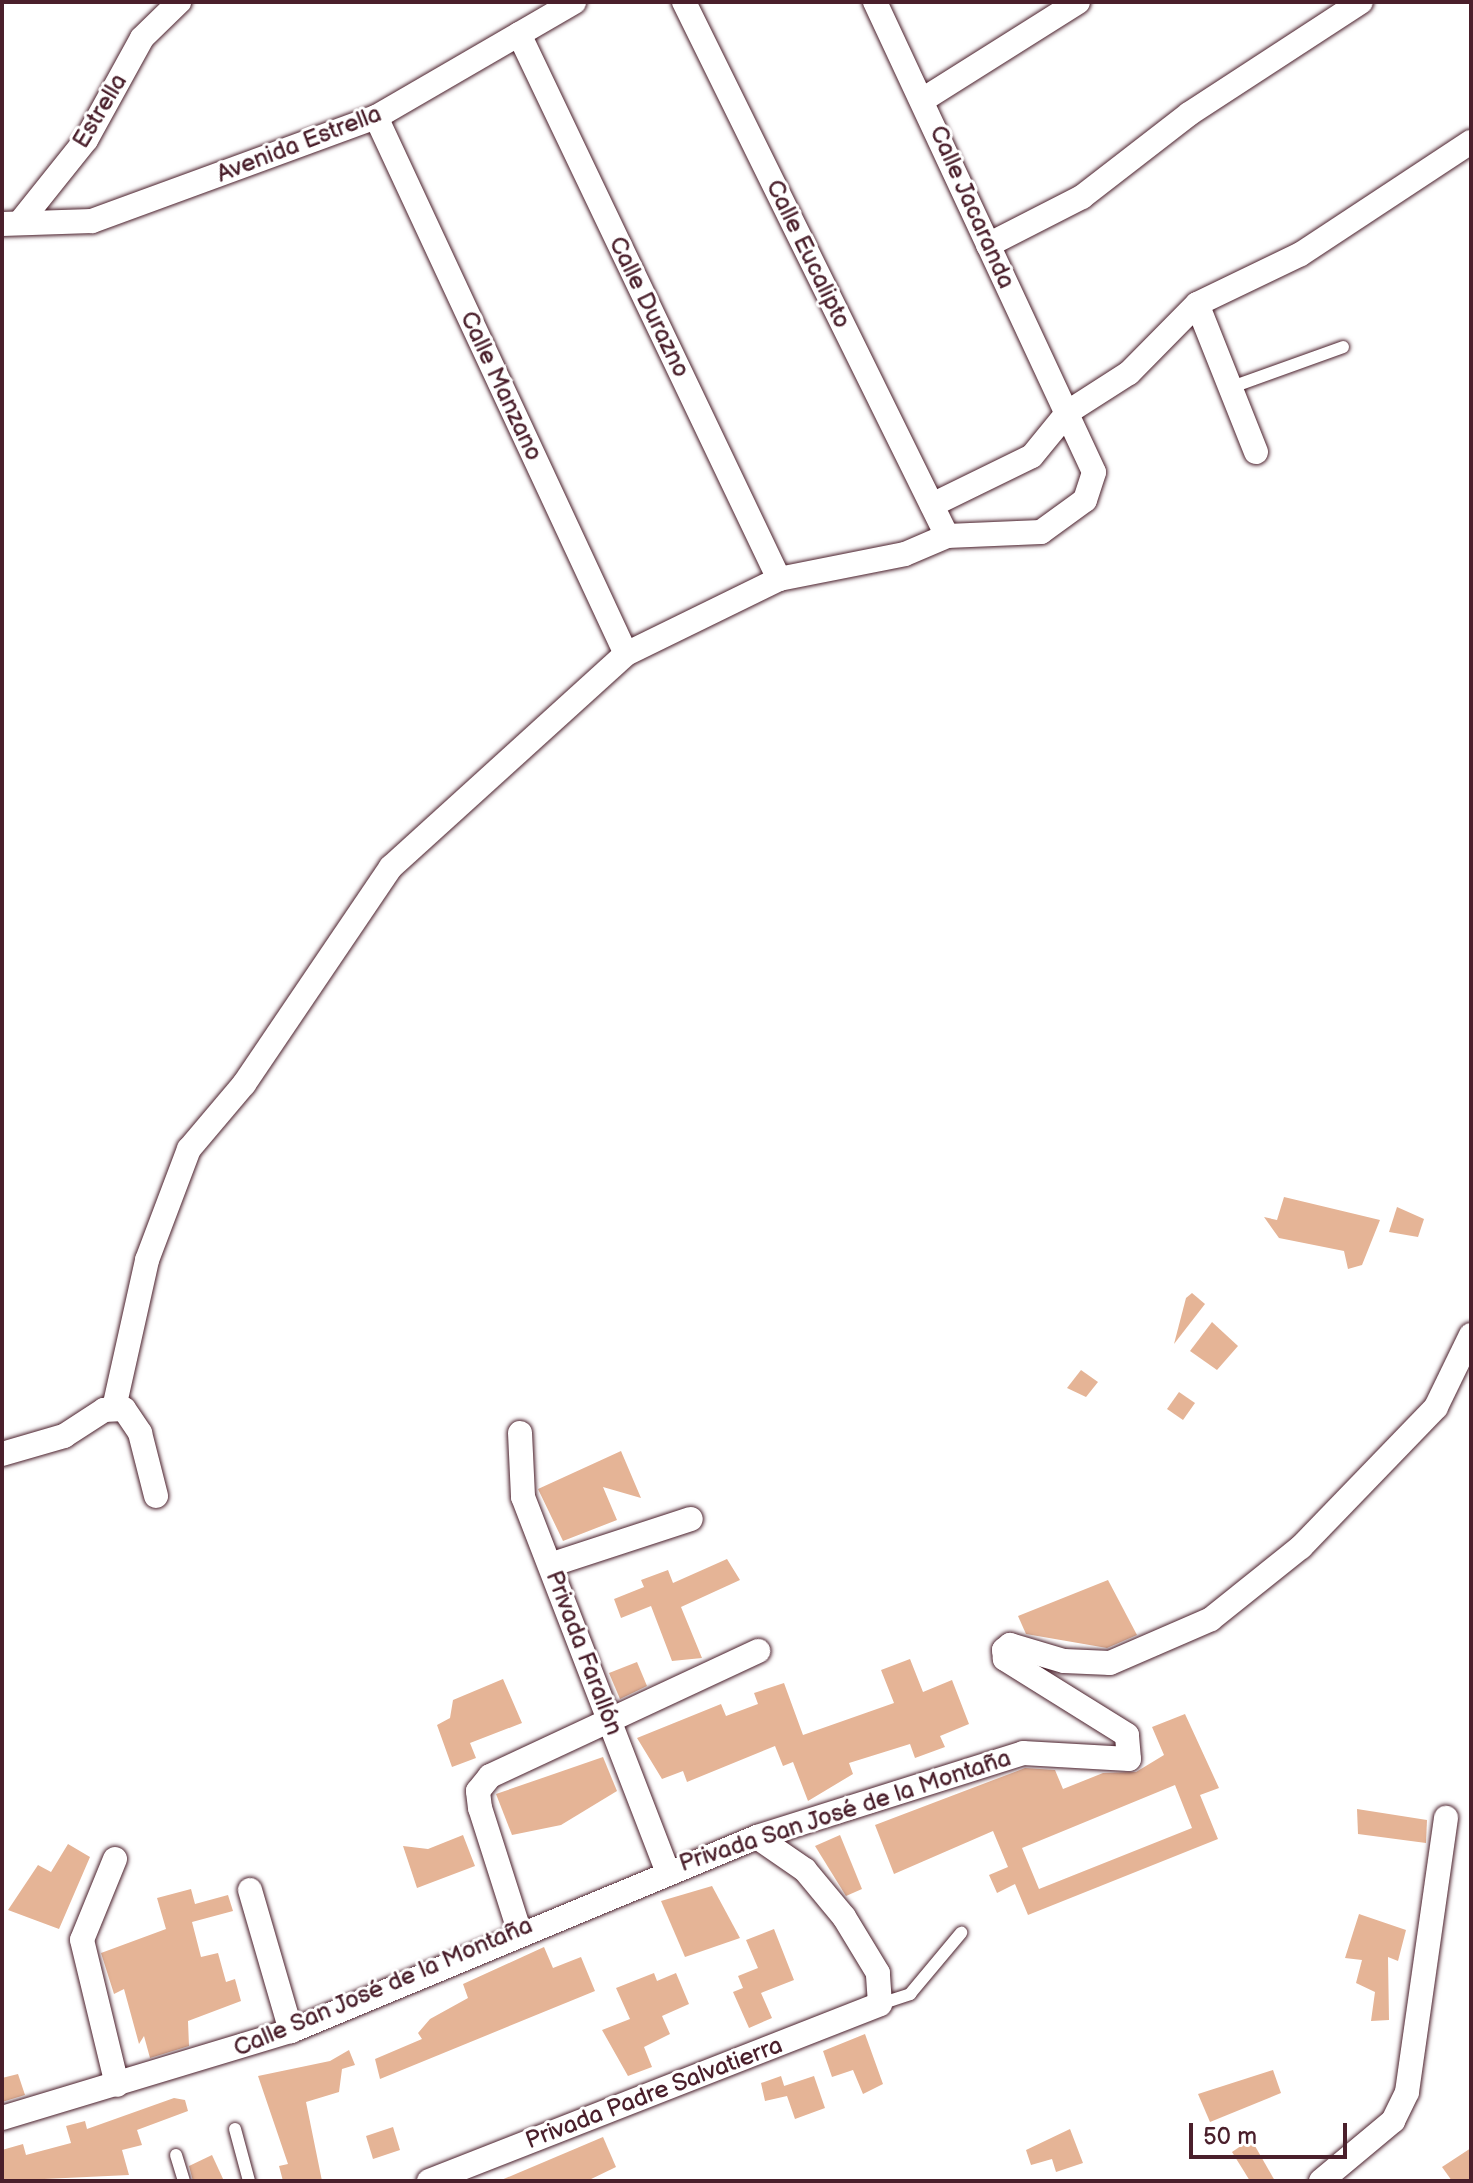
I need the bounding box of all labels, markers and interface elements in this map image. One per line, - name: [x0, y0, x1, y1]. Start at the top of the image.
- street label: Estrella: [67, 69, 133, 153]
- street label: Avenida Estrella: [213, 99, 385, 189]
- street label: Calle Jacaranda: [923, 121, 1021, 293]
- street label: Calle Eucalipto: [760, 175, 856, 333]
- street label: Calle Durazno: [602, 232, 696, 382]
- street label: Calle Manzano: [454, 307, 548, 465]
- street label: Privada Farallón: [539, 1567, 629, 1739]
- street label: Privada San José de la Montaña: [675, 1743, 1015, 1879]
- street label: Calle San José de la Montaña: [228, 1911, 538, 2063]
- street label: Privada Padre Salvatierra: [521, 2031, 787, 2155]
- scale bar: [1193, 2107, 1351, 2157]
- text: 50 m: [1203, 2122, 1257, 2151]

